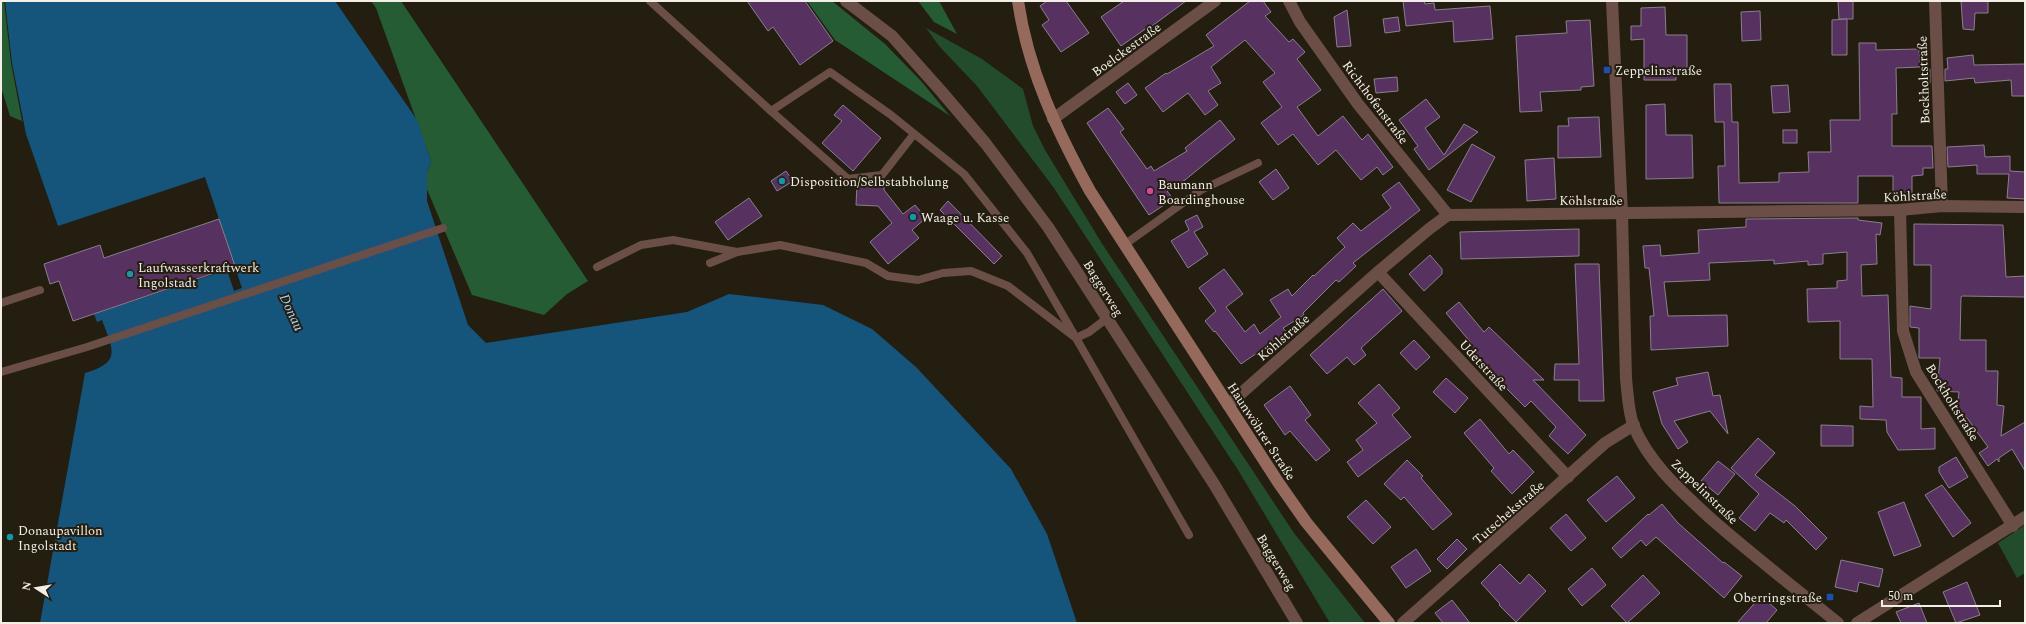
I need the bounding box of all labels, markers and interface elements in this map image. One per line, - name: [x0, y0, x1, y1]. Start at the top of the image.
- street label: Boelckestraße: [1088, 18, 1165, 82]
- street label: Bockholtstraße: [1912, 36, 1936, 124]
- street label: Richthofenstraße: [1337, 57, 1413, 149]
- place label: Zeppelinstraße: [1615, 61, 1702, 81]
- marker: Zeppelinstraße: [1602, 65, 1612, 75]
- place label: Disposition/Selbstabholung: [790, 172, 949, 192]
- place label: Baumann Boardinghouse: [1158, 175, 1245, 210]
- marker: Disposition/Selbstabholung: [777, 176, 787, 186]
- street label: Köhlstraße: [1883, 184, 1947, 208]
- marker: Baumann Boardinghouse: [1145, 186, 1155, 196]
- street label: Köhlstraße: [1559, 191, 1623, 211]
- place label: Waage u. Kasse: [921, 208, 1009, 228]
- marker: Waage u. Kasse: [908, 212, 918, 222]
- street label: Baggerweg: [1078, 256, 1128, 321]
- place label: Laufwasserkraftwerk Ingolstadt: [138, 258, 259, 293]
- marker: Laufwasserkraftwerk Ingolstadt: [125, 269, 135, 279]
- water label: Donau: [274, 290, 310, 335]
- street label: Köhlstraße: [1253, 309, 1314, 366]
- street label: Udetstraße: [1454, 335, 1513, 396]
- street label: Bockholtstraße: [1920, 360, 1984, 445]
- street label: Haunwöhrer Straße: [1222, 379, 1300, 485]
- street label: Zeppelinstraße: [1666, 454, 1743, 529]
- street label: Tutschekstraße: [1468, 476, 1549, 550]
- place label: Donaupavillon Ingolstadt: [18, 521, 103, 556]
- street label: Baggerweg: [1251, 530, 1301, 595]
- marker: Donaupavillon Ingolstadt: [5, 532, 15, 542]
- north arrow: [16, 568, 56, 608]
- text: N: [17, 580, 36, 592]
- scale bar: [1882, 582, 2000, 608]
- text: 50 m: [1888, 587, 1913, 606]
- place label: Oberringstraße: [1733, 588, 1822, 608]
- marker: Oberringstraße: [1825, 592, 1835, 602]

